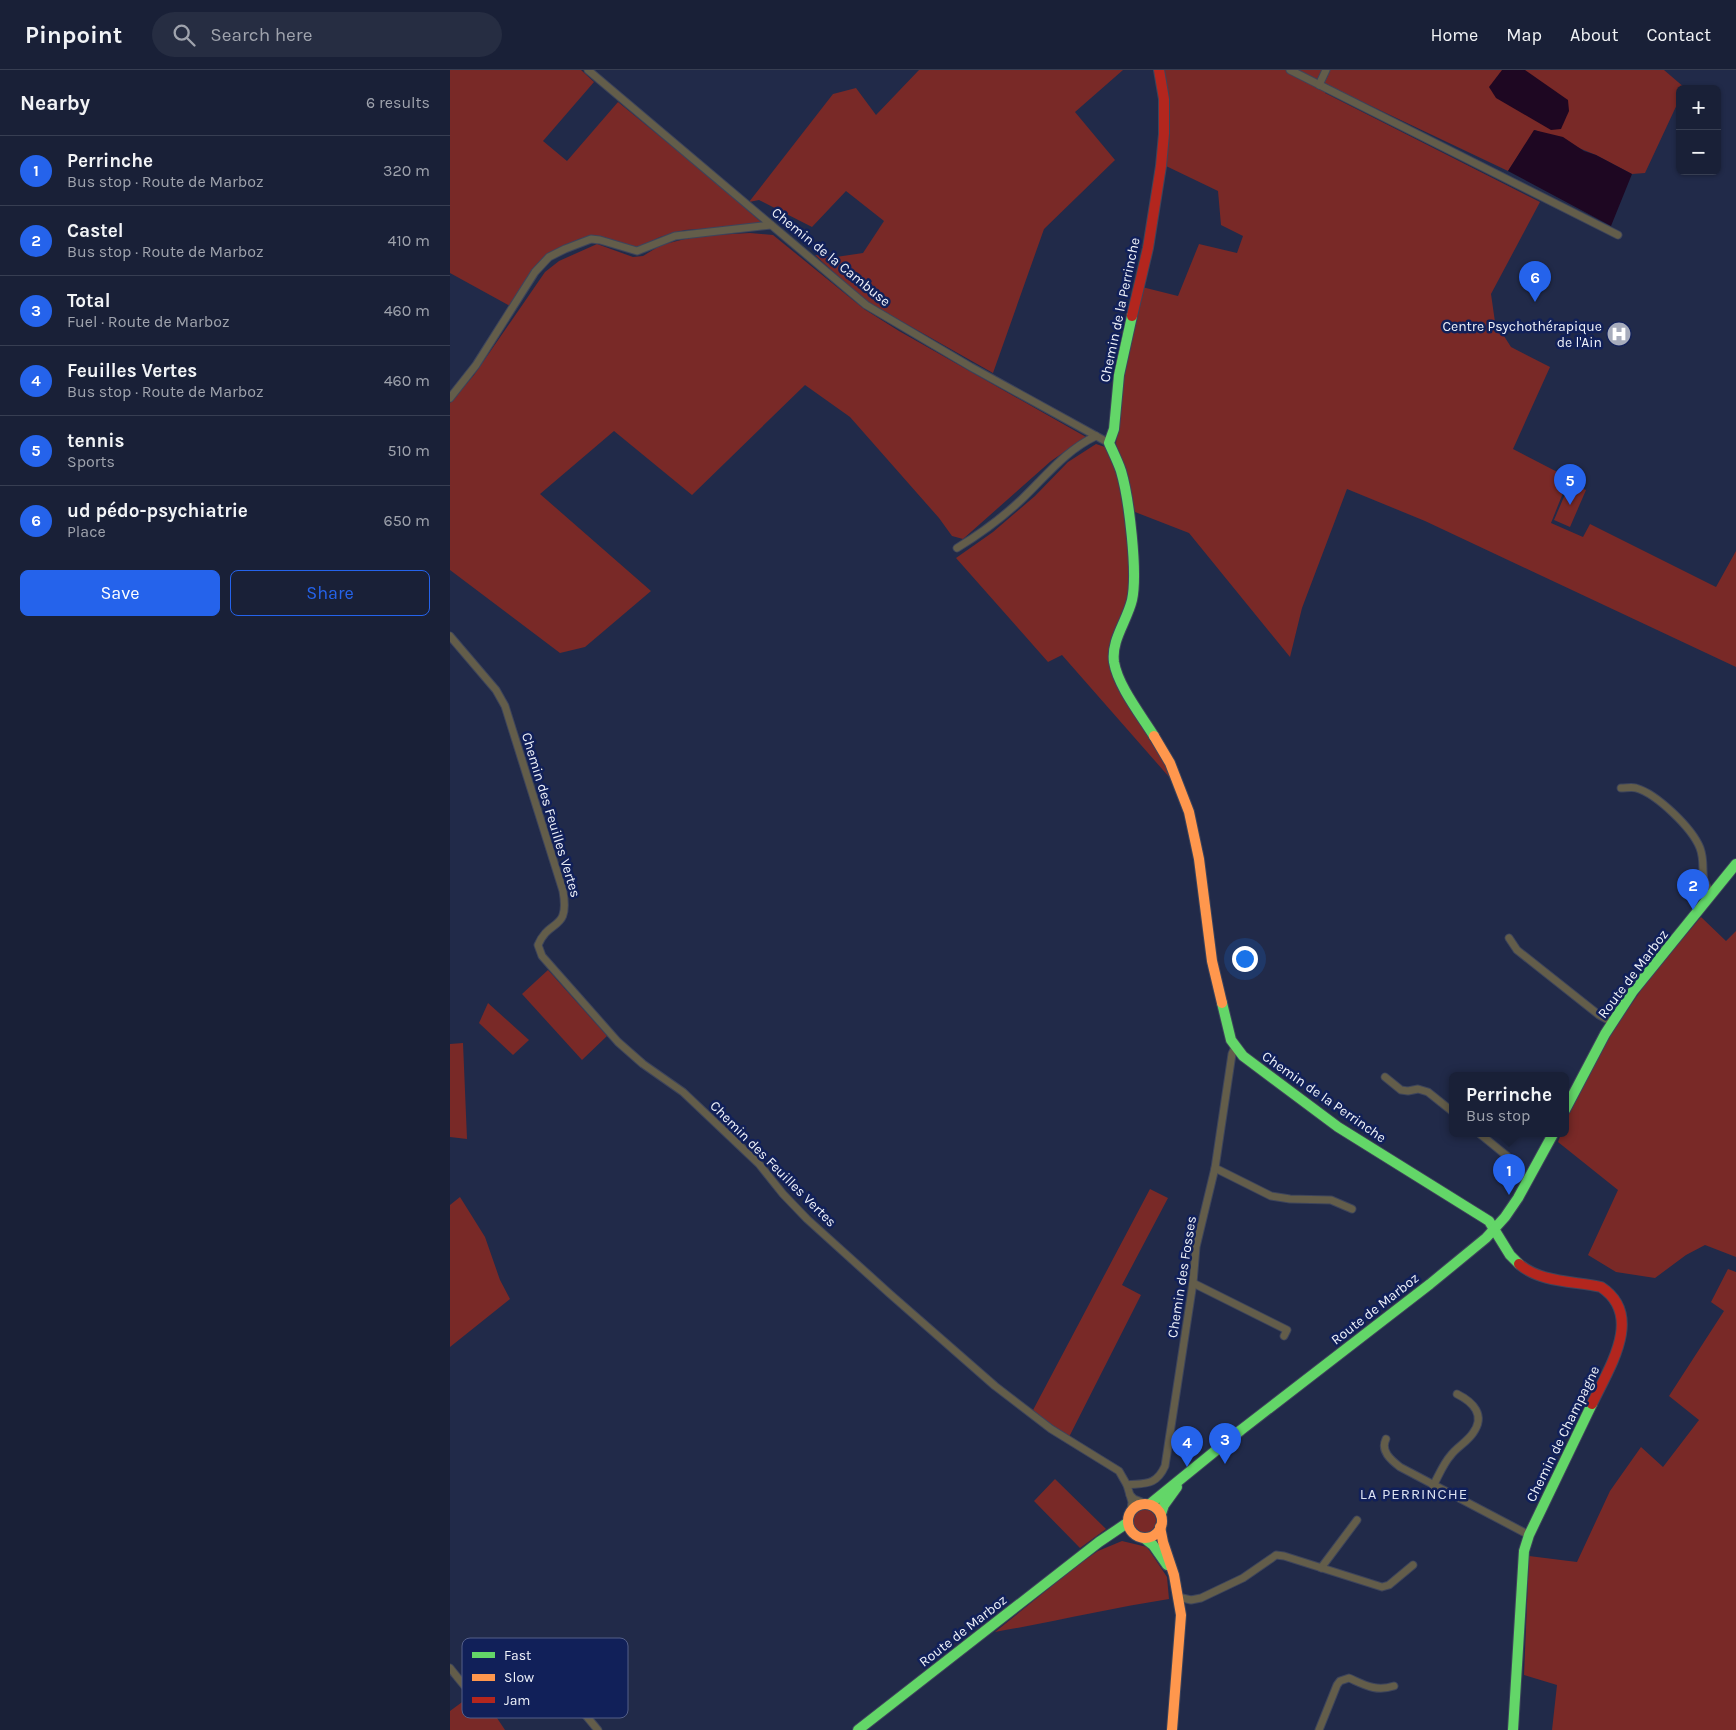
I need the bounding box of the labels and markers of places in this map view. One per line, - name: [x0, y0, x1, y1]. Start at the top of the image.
- pin: 6: [1519, 261, 1551, 302]
- place label: Centre Psychothérapique de l'Ain: [1442, 318, 1602, 351]
- hospital icon: Centre Psychothérapique de l'Ain: [1606, 321, 1632, 347]
- pin: 5: [1554, 464, 1586, 505]
- pin: 2: [1677, 869, 1709, 910]
- pin: 1: [1493, 1154, 1525, 1195]
- pin: 3: [1209, 1423, 1241, 1464]
- pin: 4: [1171, 1426, 1203, 1467]

